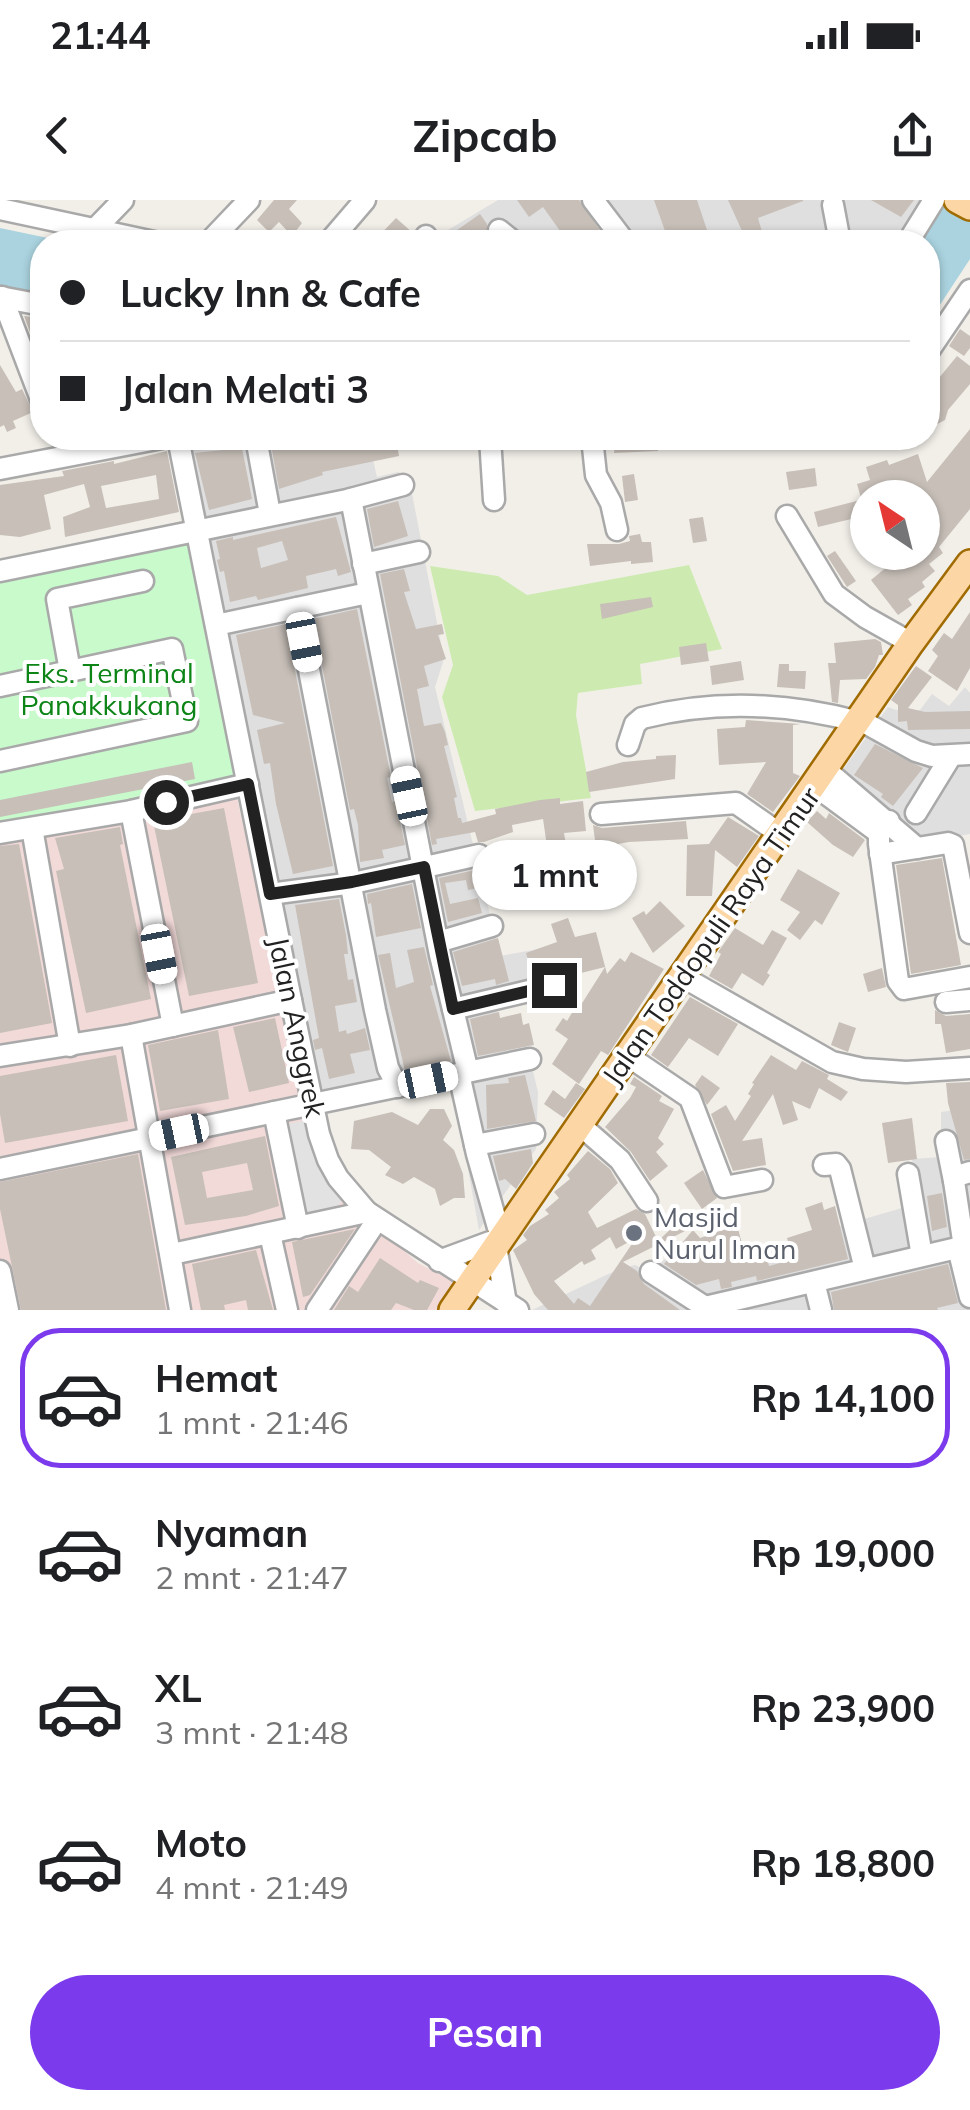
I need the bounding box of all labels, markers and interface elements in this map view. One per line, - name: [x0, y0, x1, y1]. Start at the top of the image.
- text: 21:44: [50, 11, 151, 59]
- text: Zipcab: [412, 107, 558, 163]
- icon: back: [30, 108, 85, 163]
- icon: share: [885, 108, 940, 163]
- text: Lucky Inn & Cafe: [120, 269, 421, 317]
- text: Jalan Melati 3: [120, 365, 369, 413]
- north arrow: [850, 480, 940, 570]
- map controls: [850, 480, 940, 570]
- car: [284, 610, 324, 674]
- park label: Eks. Terminal Panakkukang: [21, 655, 197, 722]
- car: [388, 764, 430, 828]
- street label: Jalan Toddopuli Raya Timur: [594, 779, 828, 1092]
- route start: [144, 780, 189, 825]
- callout: 1 mnt: [472, 840, 636, 910]
- text: 1 mnt: [510, 855, 599, 895]
- car: [139, 922, 179, 986]
- street label: Jalan Anggrek: [261, 933, 334, 1121]
- route end: [532, 963, 577, 1008]
- car: [396, 1059, 460, 1101]
- car: [147, 1111, 211, 1153]
- place label: Masjid Nurul Iman: [654, 1199, 796, 1266]
- marker: Masjid Nurul Iman: [623, 1222, 645, 1244]
- icon: car: [35, 1353, 125, 1443]
- text: Hemat: [155, 1354, 277, 1402]
- text: Rp 14,100: [751, 1374, 935, 1422]
- text: 1 mnt · 21:46: [155, 1402, 349, 1442]
- icon: car: [35, 1508, 125, 1598]
- text: Nyaman: [155, 1509, 308, 1557]
- text: Rp 19,000: [751, 1529, 935, 1577]
- text: 2 mnt · 21:47: [155, 1557, 349, 1597]
- icon: car: [35, 1663, 125, 1753]
- text: XL: [155, 1664, 202, 1712]
- text: Rp 23,900: [751, 1684, 935, 1732]
- text: 3 mnt · 21:48: [155, 1712, 349, 1752]
- icon: car: [35, 1818, 125, 1908]
- text: Moto: [155, 1819, 247, 1867]
- text: Rp 18,800: [751, 1839, 935, 1887]
- text: 4 mnt · 21:49: [155, 1867, 349, 1907]
- button: Pesan: [30, 1975, 940, 2090]

